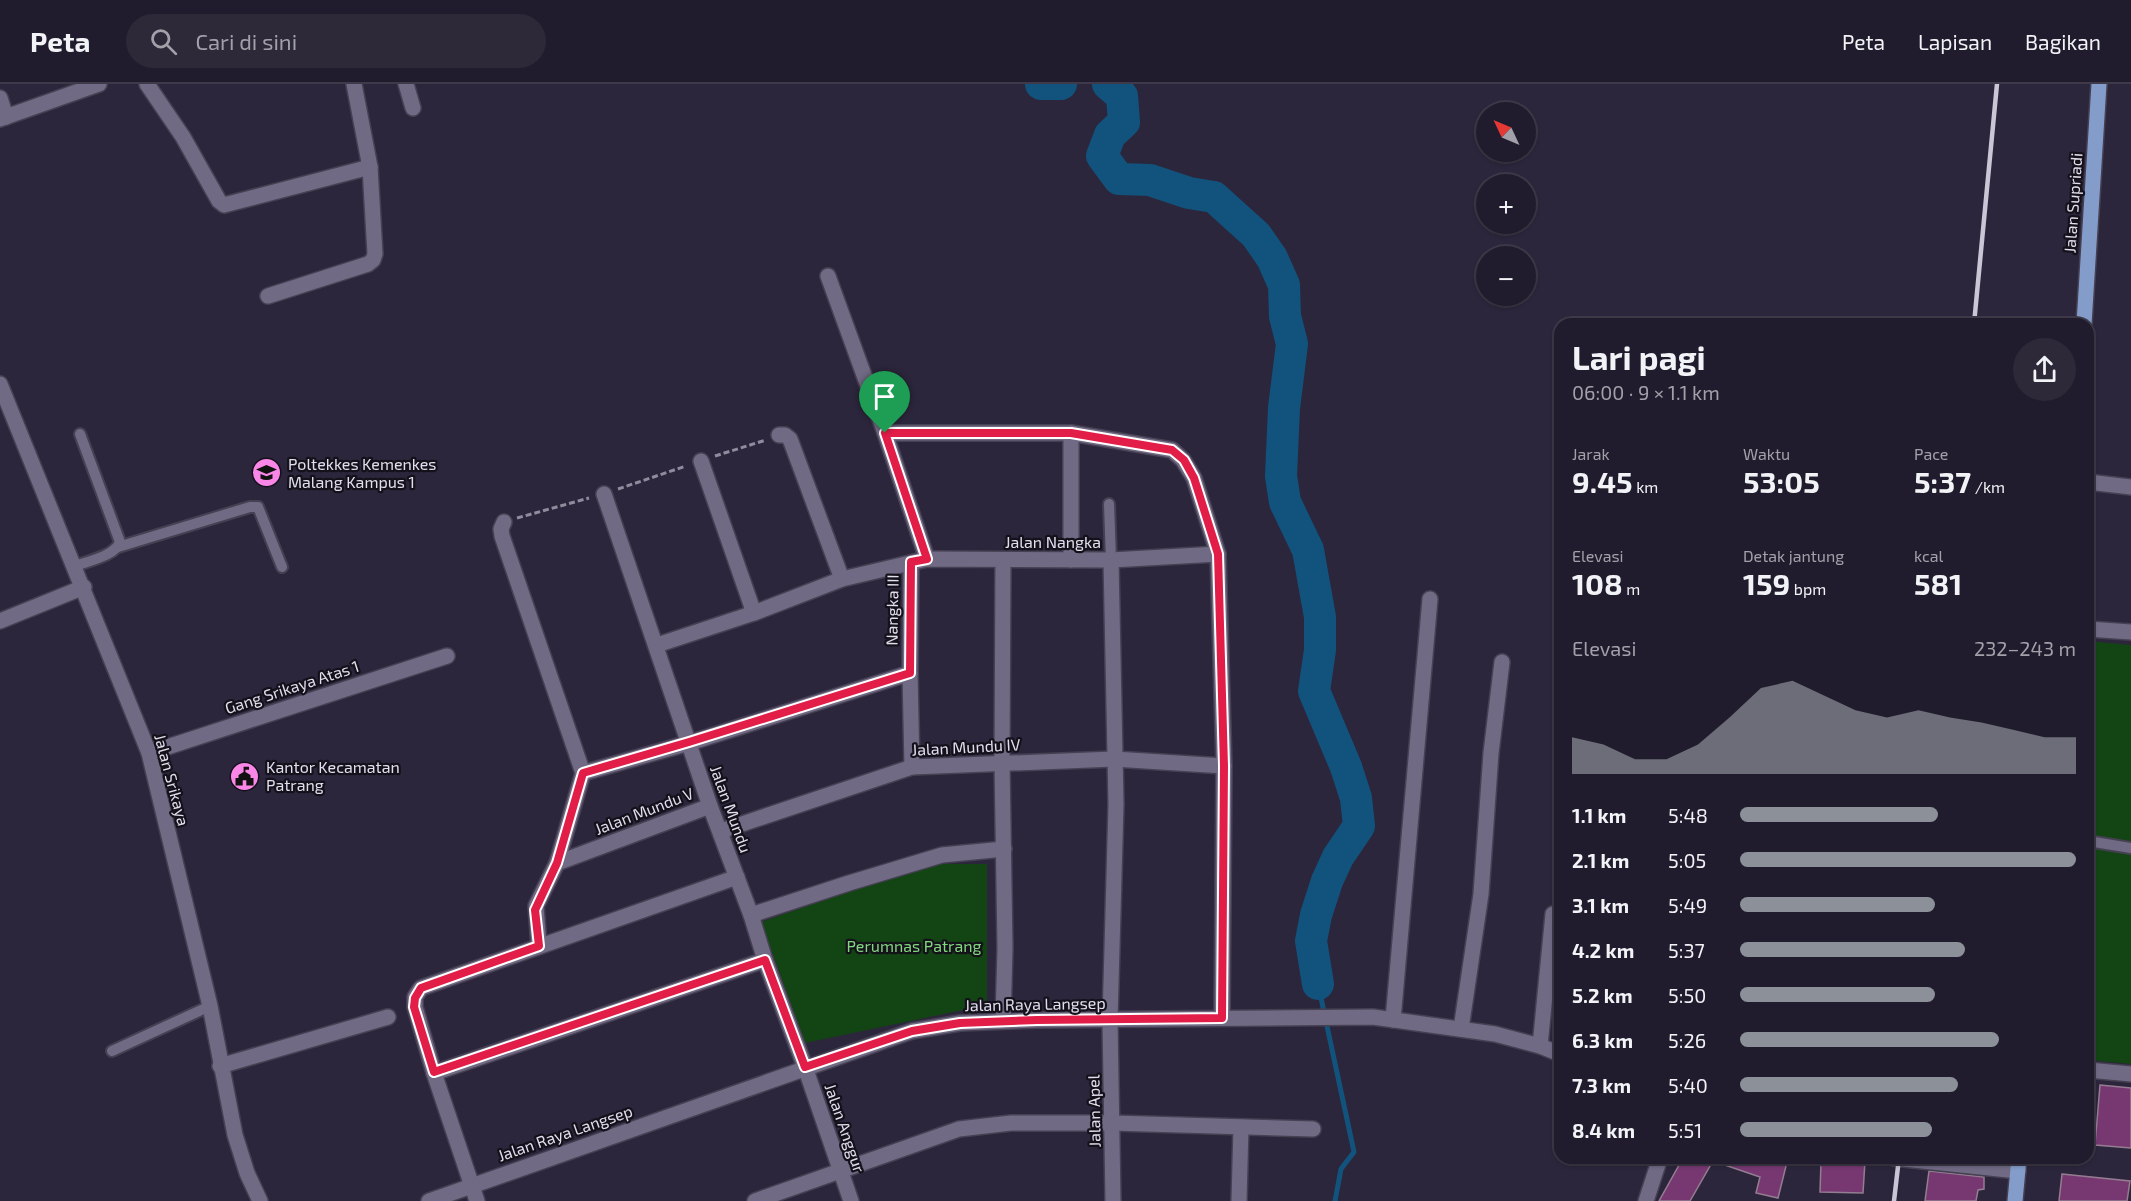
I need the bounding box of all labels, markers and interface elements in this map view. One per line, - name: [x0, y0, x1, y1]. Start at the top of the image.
- search box: [126, 14, 546, 68]
- text: Peta: [30, 24, 90, 58]
- icon: search: [147, 25, 180, 58]
- text: Cari di sini: [195, 28, 297, 54]
- text: Peta: [1842, 29, 1885, 54]
- text: Lapisan: [1918, 29, 1992, 54]
- text: Bagikan: [2025, 29, 2101, 54]
- north arrow: [1476, 102, 1536, 162]
- map controls: [1476, 102, 1536, 306]
- street label: Jalan Supriadi: [2060, 152, 2085, 254]
- button: +: [1476, 174, 1536, 234]
- button: −: [1476, 246, 1536, 306]
- text: Lari pagi: [1572, 337, 1706, 377]
- button: share: [2013, 338, 2076, 401]
- pin: [859, 371, 910, 433]
- icon: arrive: [868, 380, 901, 413]
- text: 06:00 · 9 × 1.1 km: [1572, 380, 1720, 404]
- text: Jarak: [1572, 444, 1610, 463]
- text: Waktu: [1743, 444, 1790, 463]
- text: Pace: [1914, 444, 1948, 463]
- place label: Poltekkes Kemenkes Malang Kampus 1: [288, 454, 436, 491]
- school or university icon: Poltekkes Kemenkes Malang Kampus 1: [251, 457, 283, 489]
- text: 9.45: [1572, 463, 1633, 499]
- text: 53:05: [1743, 463, 1820, 499]
- text: 5:37: [1914, 463, 1971, 499]
- text: km: [1633, 477, 1658, 496]
- text: /km: [1971, 477, 2005, 496]
- street label: Jalan Nangka: [1005, 532, 1101, 551]
- text: Elevasi: [1572, 546, 1624, 565]
- text: Detak jantung: [1743, 546, 1844, 565]
- text: kcal: [1914, 546, 1943, 565]
- text: 108: [1572, 565, 1623, 601]
- text: 159: [1743, 565, 1790, 601]
- text: 581: [1914, 565, 1962, 601]
- street label: Nangka III: [881, 574, 902, 646]
- text: m: [1623, 579, 1640, 598]
- text: bpm: [1790, 579, 1826, 598]
- text: Elevasi: [1572, 636, 1636, 660]
- text: 232–243 m: [1974, 636, 2076, 660]
- street label: Gang Srikaya Atas 1: [222, 656, 361, 717]
- street label: Jalan Srikaya: [151, 732, 194, 828]
- street label: Jalan Mundu IV: [911, 734, 1021, 759]
- place label: Kantor Kecamatan Patrang: [266, 757, 400, 794]
- public building icon: Kantor Kecamatan Patrang: [229, 760, 261, 792]
- street label: Jalan Mundu: [707, 763, 756, 855]
- street label: Jalan Mundu V: [592, 783, 696, 838]
- text: 1.1 km: [1572, 803, 1626, 827]
- text: 5:48: [1668, 803, 1708, 827]
- text: 2.1 km: [1572, 848, 1629, 872]
- text: 5:05: [1668, 848, 1706, 872]
- text: 3.1 km: [1572, 893, 1629, 917]
- text: 5:49: [1668, 893, 1707, 917]
- park label: Perumnas Patrang: [847, 936, 982, 955]
- text: 4.2 km: [1572, 938, 1634, 962]
- text: 5:37: [1668, 938, 1705, 962]
- text: 5.2 km: [1572, 983, 1633, 1007]
- text: 5:50: [1668, 983, 1706, 1007]
- street label: Jalan Raya Langsep: [964, 993, 1106, 1014]
- text: 6.3 km: [1572, 1028, 1633, 1052]
- text: 5:26: [1668, 1028, 1706, 1052]
- text: 7.3 km: [1572, 1073, 1631, 1097]
- text: 5:40: [1668, 1073, 1708, 1097]
- street label: Jalan Apel: [1083, 1074, 1104, 1148]
- street label: Jalan Anggur: [821, 1081, 870, 1175]
- street label: Jalan Raya Langsep: [495, 1101, 635, 1165]
- text: 8.4 km: [1572, 1118, 1635, 1142]
- text: 5:51: [1668, 1118, 1702, 1142]

